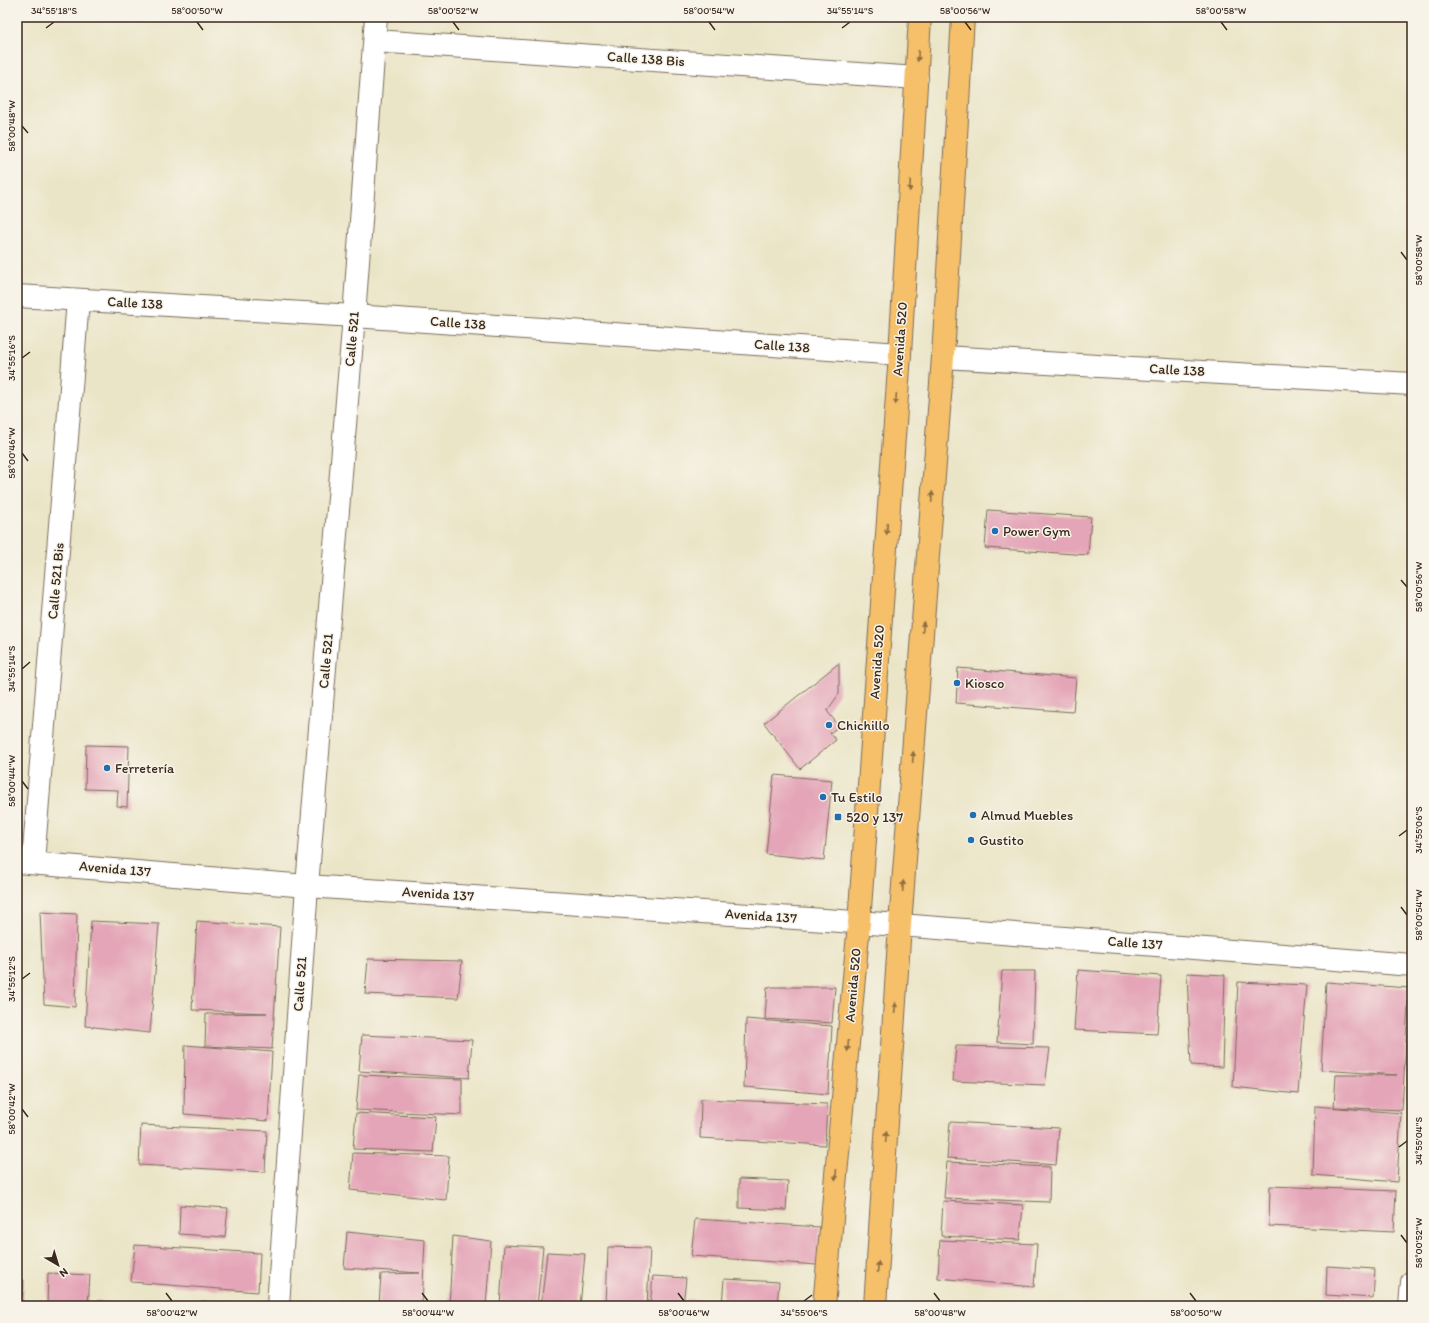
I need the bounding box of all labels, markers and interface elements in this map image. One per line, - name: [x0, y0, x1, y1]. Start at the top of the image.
- text: 34°55'18"S: [31, 4, 77, 17]
- text: 58°00'50"W: [171, 4, 223, 17]
- text: 58°00'52"W: [428, 4, 479, 17]
- text: 58°00'54"W: [683, 4, 735, 17]
- text: 34°55'14"S: [827, 4, 874, 17]
- text: 58°00'56"W: [940, 4, 991, 17]
- text: 58°00'58"W: [1196, 4, 1247, 17]
- street label: Calle 138 Bis: [607, 48, 685, 70]
- one-way arrow: [915, 50, 921, 63]
- text: 58°00'48"W: [5, 100, 18, 152]
- one-way arrow: [907, 180, 913, 193]
- text: 58°00'58"W: [1412, 234, 1425, 285]
- street label: Calle 138: [107, 293, 164, 313]
- street label: Avenida 520: [889, 301, 911, 377]
- street label: Calle 521: [341, 310, 363, 367]
- street label: Calle 138: [430, 313, 487, 333]
- text: 34°55'16"S: [5, 335, 18, 381]
- street label: Calle 138: [754, 336, 811, 356]
- street label: Calle 138: [1149, 360, 1206, 380]
- one-way arrow: [893, 393, 900, 405]
- text: 58°00'46"W: [5, 427, 18, 479]
- one-way arrow: [929, 491, 936, 503]
- one-way arrow: [884, 523, 891, 535]
- place label: Power Gym: [1003, 523, 1071, 540]
- marker: Power Gym: [990, 526, 1000, 536]
- street label: Calle 521 Bis: [44, 542, 68, 620]
- text: 58°00'56"W: [1412, 561, 1425, 612]
- one-way arrow: [919, 621, 926, 633]
- street label: Avenida 520: [866, 624, 888, 700]
- street label: Calle 521: [315, 632, 337, 689]
- text: 34°55'14"S: [5, 645, 18, 692]
- place label: Kiosco: [965, 675, 1004, 692]
- marker: Kiosco: [952, 678, 962, 688]
- place label: Chichillo: [837, 717, 890, 734]
- marker: Chichillo: [824, 720, 834, 730]
- one-way arrow: [909, 751, 916, 763]
- text: 58°00'44"W: [5, 755, 18, 807]
- place label: Ferretería: [115, 760, 175, 777]
- marker: Ferretería: [102, 763, 112, 773]
- place label: Tu Estilo: [831, 789, 883, 806]
- marker: Tu Estilo: [818, 792, 828, 802]
- text: 34°55'06"S: [1412, 806, 1425, 854]
- place label: Almud Muebles: [981, 807, 1073, 824]
- place label: 520 y 137: [846, 809, 903, 826]
- marker: Almud Muebles: [968, 810, 978, 820]
- marker: 520 y 137: [833, 812, 843, 822]
- place label: Gustito: [979, 832, 1024, 849]
- marker: Gustito: [966, 835, 976, 845]
- street label: Avenida 137: [78, 857, 152, 881]
- one-way arrow: [899, 880, 906, 892]
- street label: Avenida 137: [401, 883, 475, 905]
- text: 58°00'54"W: [1412, 889, 1425, 941]
- street label: Avenida 137: [724, 905, 798, 927]
- street label: Calle 137: [1107, 933, 1163, 953]
- street label: Avenida 520: [841, 947, 865, 1023]
- street label: Calle 521: [290, 955, 310, 1012]
- text: 34°55'12"S: [5, 956, 18, 1002]
- one-way arrow: [891, 1002, 898, 1014]
- one-way arrow: [844, 1040, 851, 1052]
- text: 58°00'42"W: [5, 1083, 18, 1135]
- text: 34°55'04"S: [1412, 1117, 1425, 1165]
- one-way arrow: [883, 1131, 890, 1143]
- one-way arrow: [833, 1169, 840, 1181]
- text: 58°00'52"W: [1412, 1217, 1425, 1268]
- north arrow: [38, 1245, 78, 1285]
- one-way arrow: [874, 1261, 881, 1273]
- text: N: [57, 1265, 71, 1280]
- text: 58°00'42"W: [146, 1306, 198, 1319]
- text: 58°00'44"W: [402, 1306, 454, 1319]
- text: 58°00'46"W: [658, 1306, 710, 1319]
- text: 34°55'06"S: [780, 1306, 828, 1319]
- text: 58°00'48"W: [914, 1306, 966, 1319]
- text: 58°00'50"W: [1170, 1306, 1222, 1319]

